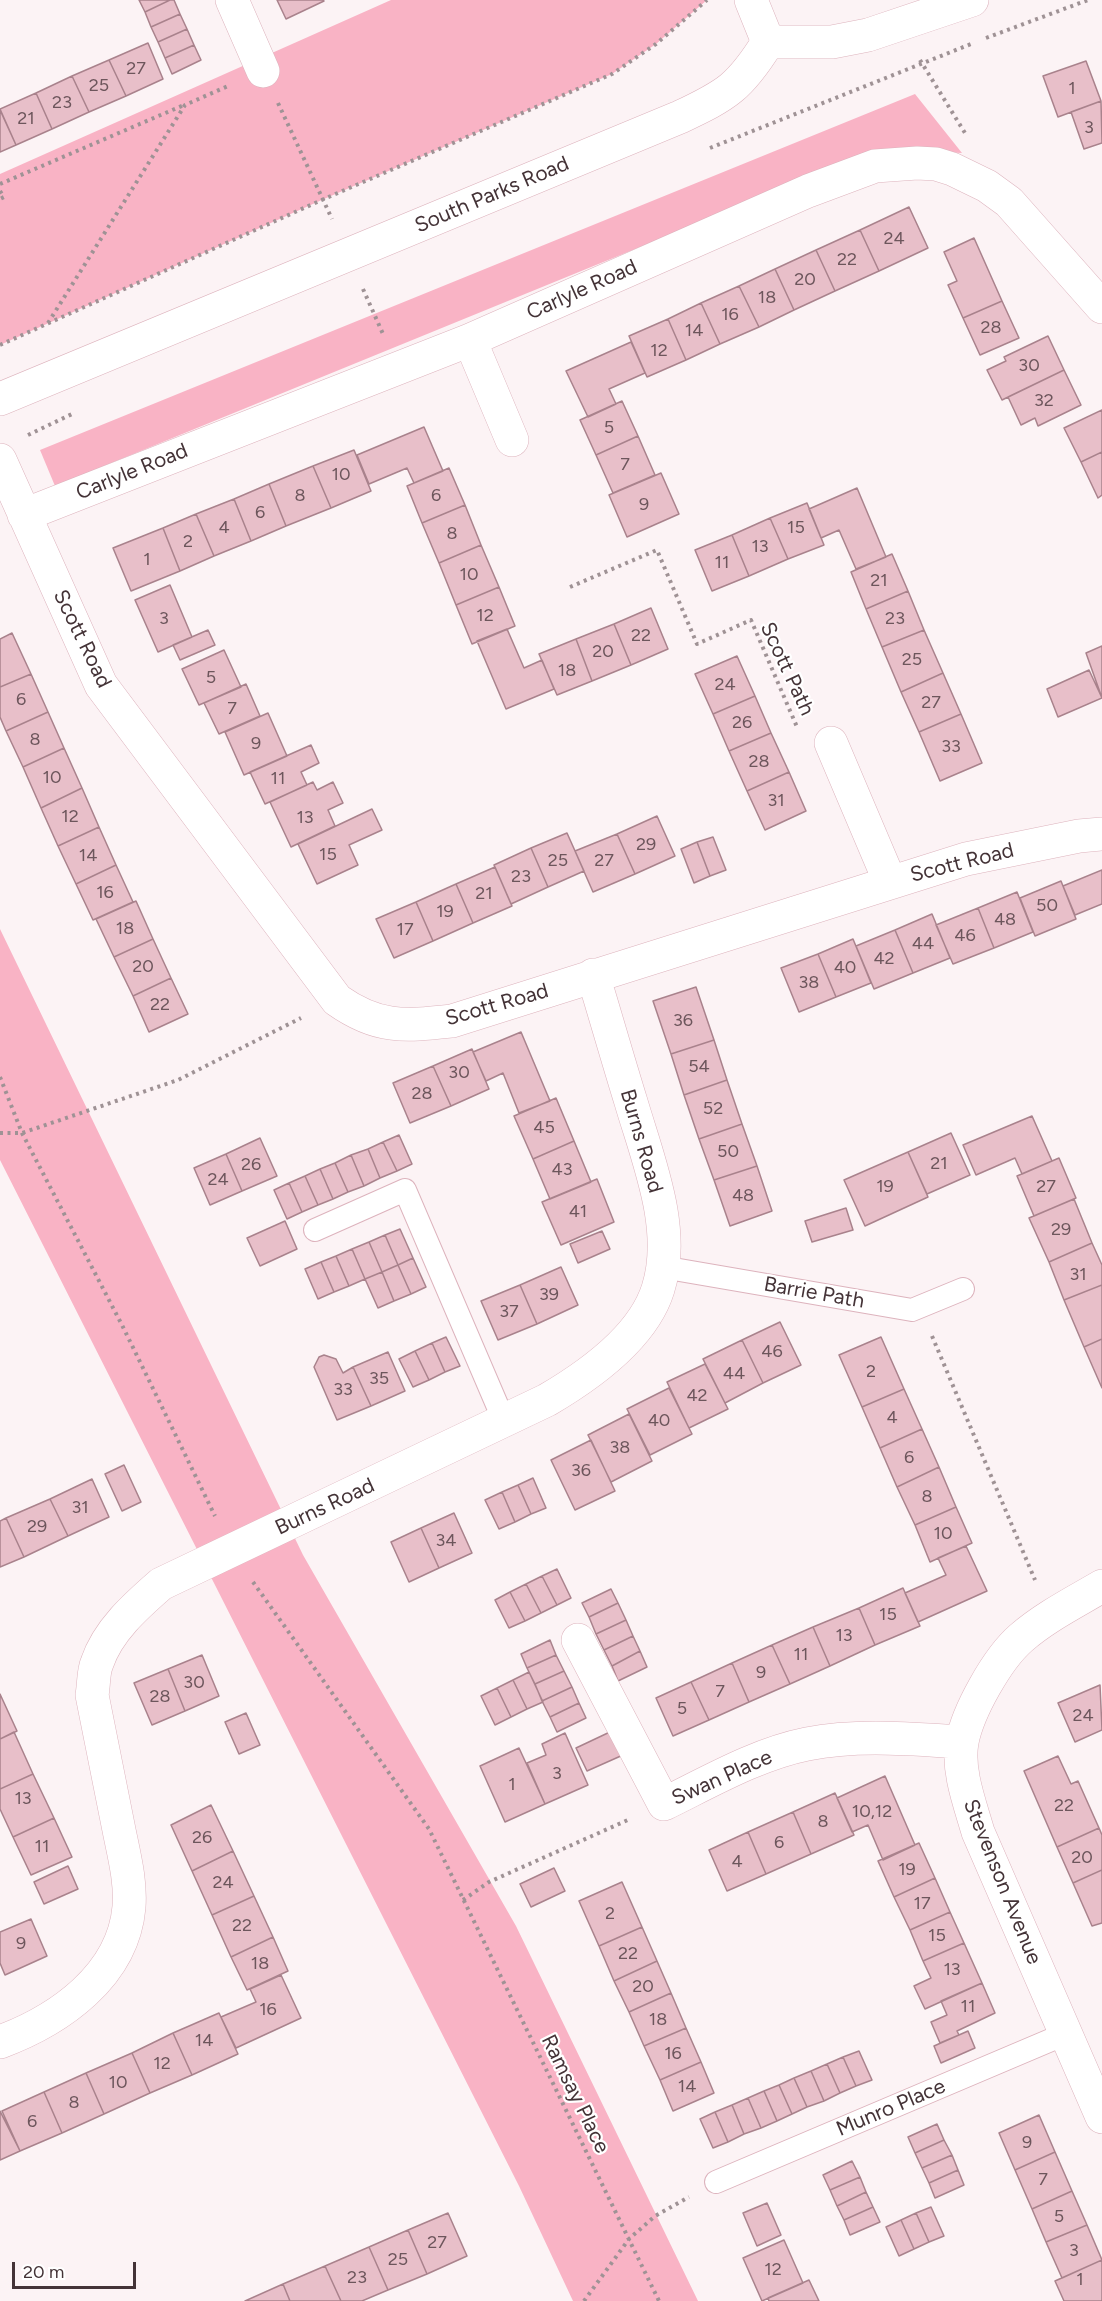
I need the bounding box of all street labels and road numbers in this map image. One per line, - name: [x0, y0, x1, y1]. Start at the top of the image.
- street label: South Parks Road: [411, 151, 573, 239]
- street label: Carlyle Road: [523, 254, 641, 326]
- street label: Carlyle Road: [72, 438, 192, 506]
- street label: Scott Road: [47, 586, 117, 692]
- street label: Scott Path: [754, 618, 820, 720]
- street label: Scott Road: [908, 838, 1016, 888]
- street label: Scott Road: [443, 978, 551, 1032]
- street label: Burns Road: [614, 1086, 668, 1196]
- street label: Barrie Path: [762, 1272, 866, 1314]
- street label: Burns Road: [271, 1473, 379, 1541]
- street label: Swan Place: [668, 1745, 776, 1811]
- street label: Stevenson Avenue: [957, 1796, 1047, 1968]
- street label: Ramsay Place: [535, 2031, 615, 2157]
- street label: Munro Place: [833, 2074, 949, 2142]

